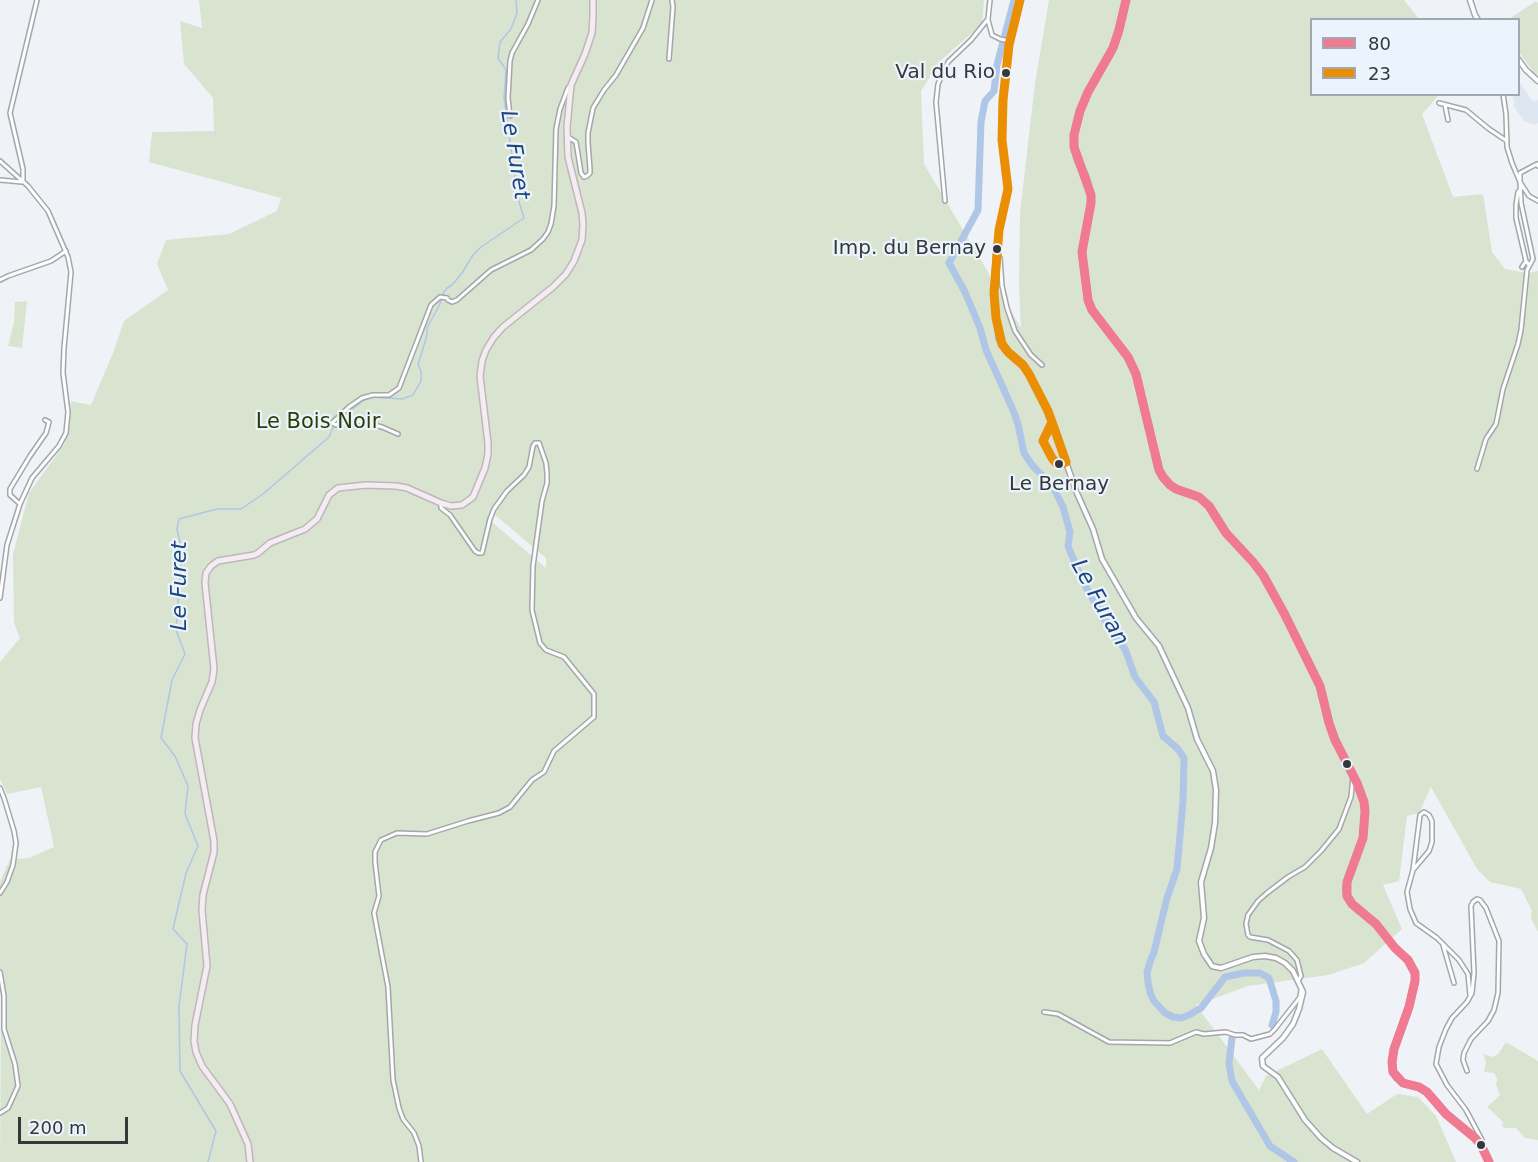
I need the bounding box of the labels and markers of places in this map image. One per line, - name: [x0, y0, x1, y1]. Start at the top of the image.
- place label: Val du Rio: [895, 61, 995, 85]
- marker: Val du Rio: [1000, 67, 1012, 79]
- place label: Imp. du Bernay: [833, 237, 986, 261]
- marker: Imp. du Bernay: [991, 243, 1003, 255]
- marker: Le Bernay: [1053, 458, 1065, 470]
- place label: Le Bernay: [1009, 473, 1109, 497]
- unlabelled marker: [1341, 758, 1353, 770]
- unlabelled marker: [1475, 1139, 1487, 1151]

